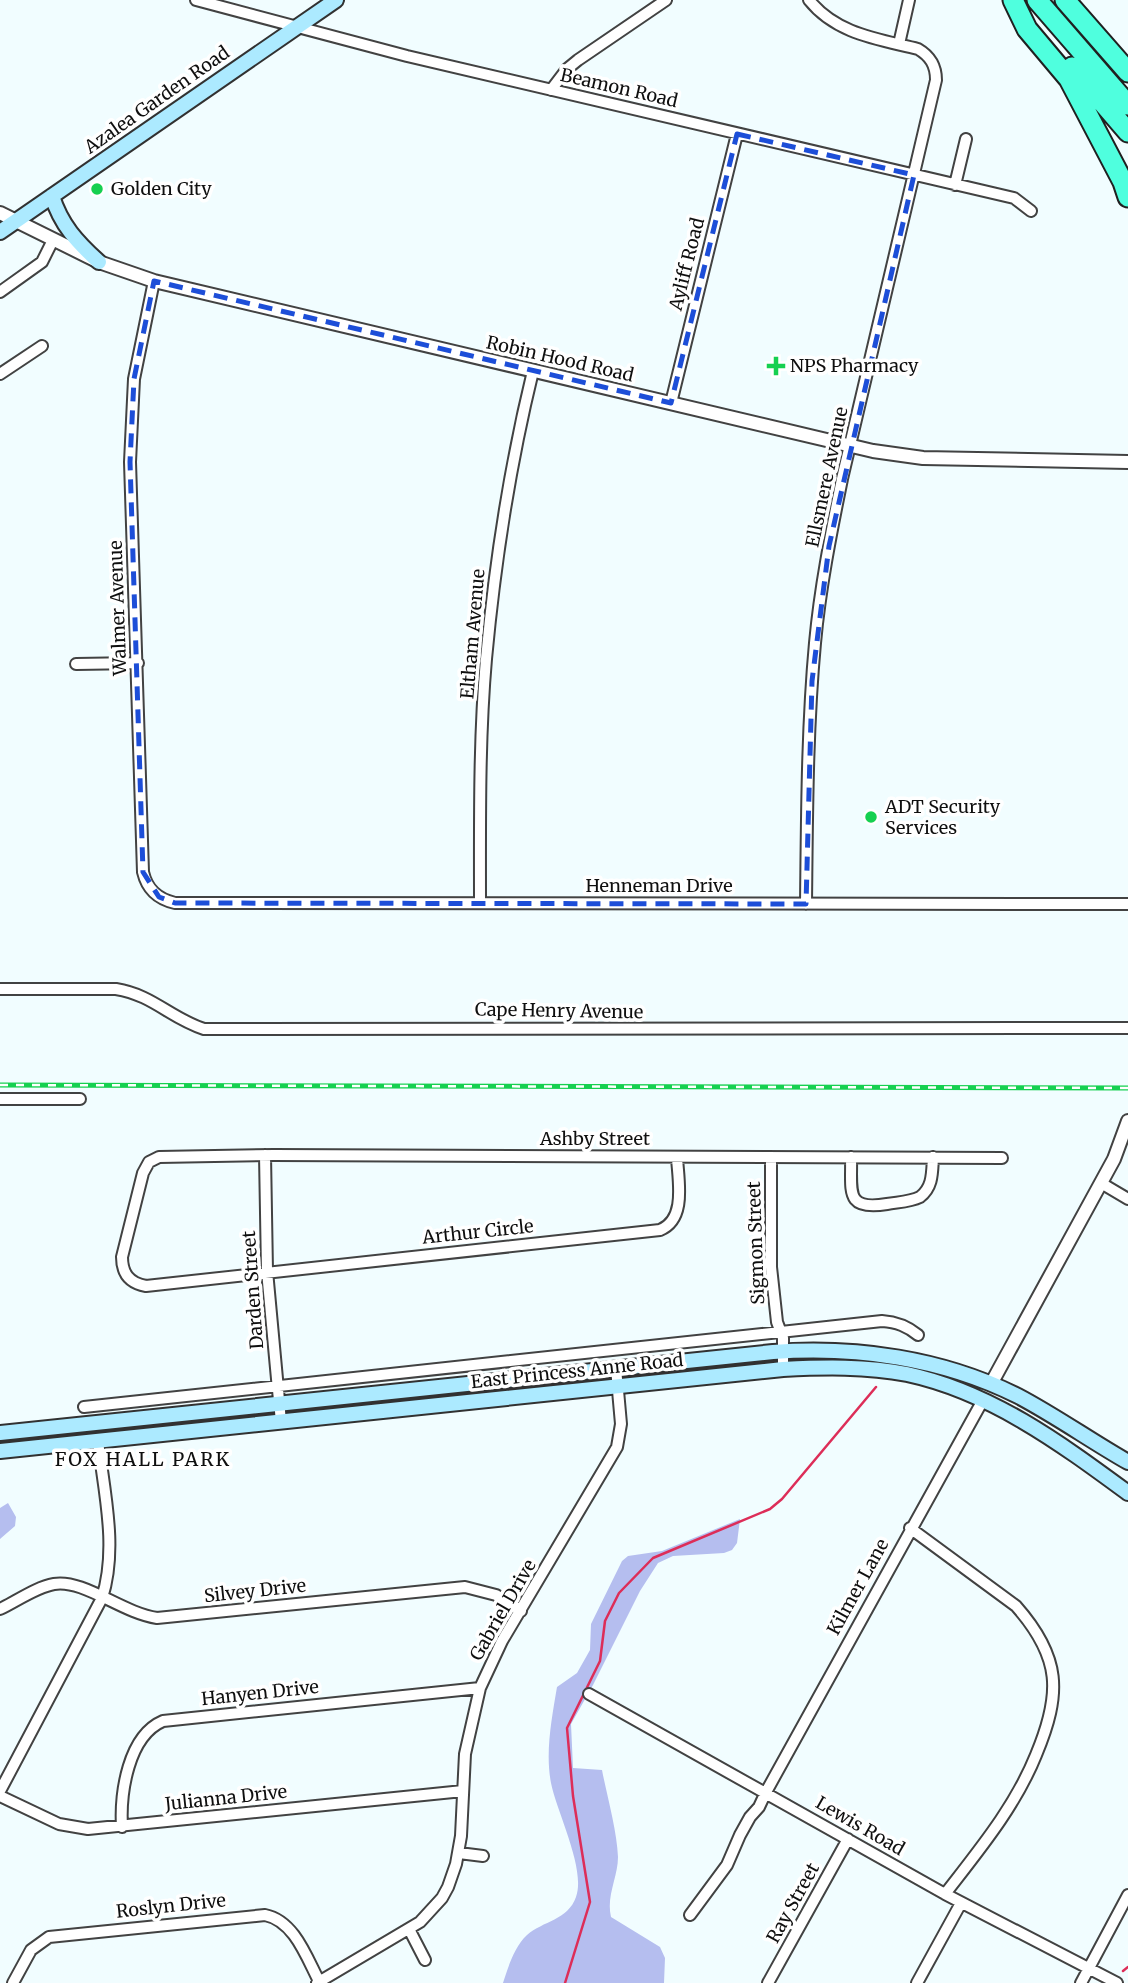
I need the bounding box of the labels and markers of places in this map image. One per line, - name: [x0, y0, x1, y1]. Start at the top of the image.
- place label: Golden City: [111, 177, 212, 200]
- marker: Golden City: [89, 181, 105, 197]
- place label: NPS Pharmacy: [790, 354, 919, 377]
- marker: NPS Pharmacy: [768, 358, 784, 374]
- place label: ADT Security Services: [884, 795, 1001, 839]
- marker: ADT Security Services: [863, 809, 879, 825]

